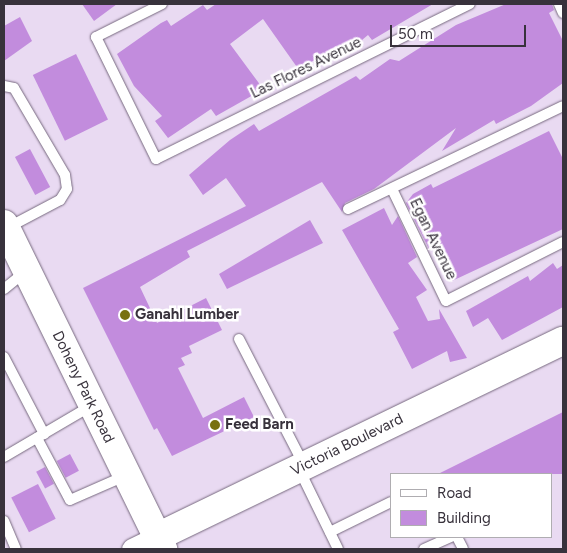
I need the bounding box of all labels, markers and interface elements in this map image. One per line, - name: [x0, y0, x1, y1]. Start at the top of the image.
- scale bar: [392, 15, 528, 47]
- text: 50 m: [398, 25, 433, 43]
- street label: Las Flores Avenue: [248, 33, 364, 103]
- street label: Egan Avenue: [406, 195, 460, 283]
- place label: Ganahl Lumber: [135, 306, 239, 324]
- marker: Ganahl Lumber: [119, 309, 131, 321]
- street label: Doheny Park Road: [48, 328, 118, 446]
- street label: Victoria Boulevard: [288, 410, 406, 480]
- place label: Feed Barn: [225, 416, 294, 434]
- marker: Feed Barn: [209, 419, 221, 431]
- legend: [390, 473, 552, 538]
- text: Road: [437, 484, 472, 502]
- text: Building: [437, 509, 491, 527]

